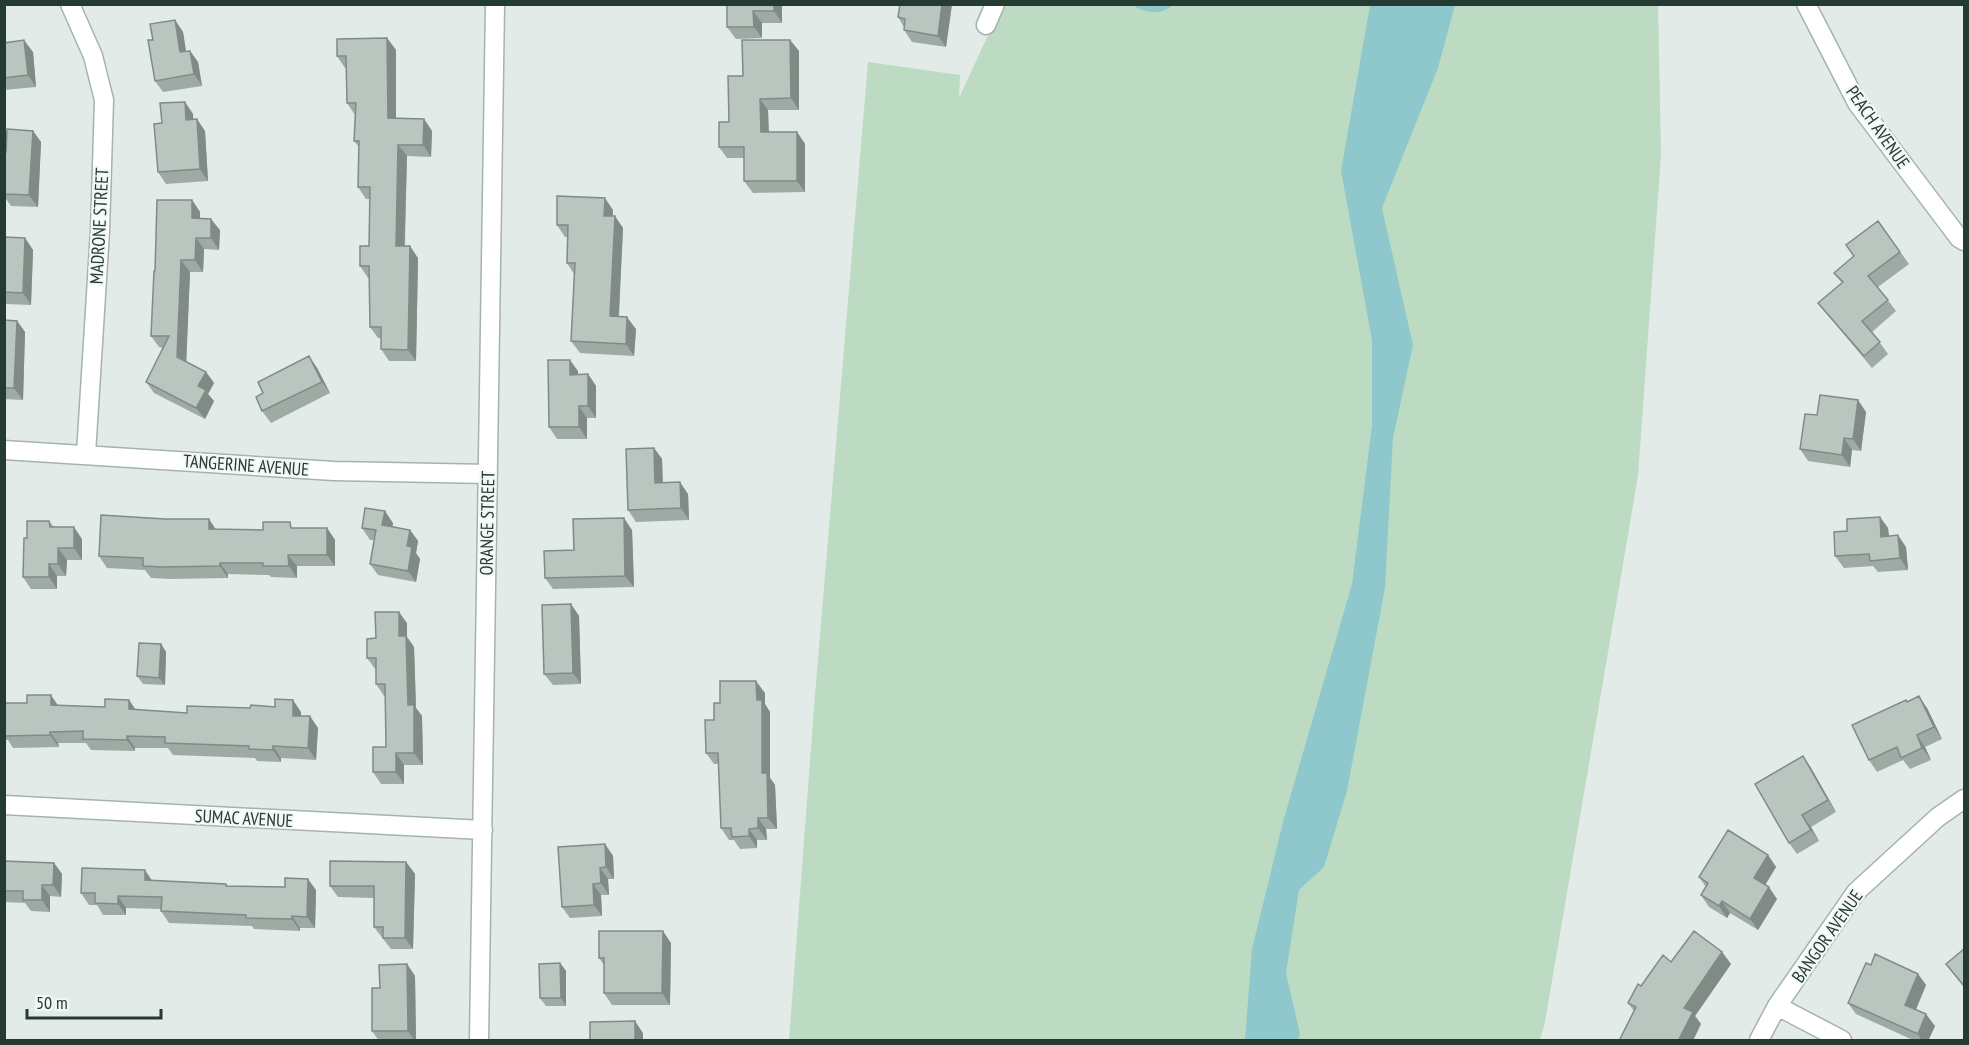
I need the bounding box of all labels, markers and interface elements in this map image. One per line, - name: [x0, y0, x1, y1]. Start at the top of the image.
- street label: PEACH AVENUE: [1841, 81, 1915, 173]
- street label: MADRONE STREET: [84, 167, 114, 285]
- street label: TANGERINE AVENUE: [182, 449, 310, 481]
- street label: ORANGE STREET: [475, 471, 499, 575]
- street label: SUMAC AVENUE: [194, 804, 294, 832]
- street label: BANGOR AVENUE: [1787, 885, 1867, 987]
- scale bar: [27, 982, 160, 1020]
- text: 50 m: [36, 991, 68, 1014]

